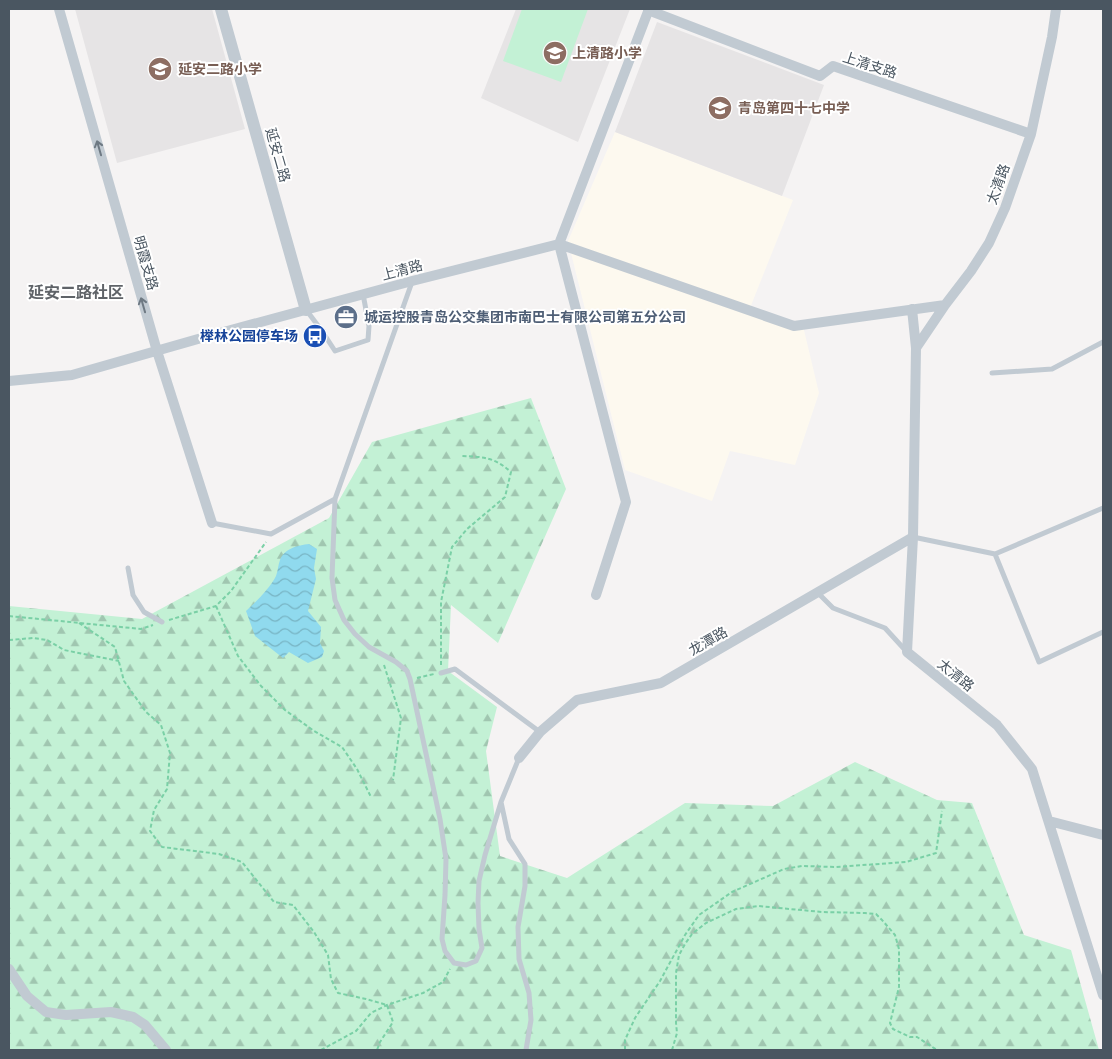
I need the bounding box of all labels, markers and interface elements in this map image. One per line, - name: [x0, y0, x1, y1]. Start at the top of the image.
- school or university icon: 上清路小学: [542, 40, 568, 66]
- place label: 上清路小学: [572, 45, 642, 61]
- street label: 上清支路: [841, 49, 899, 81]
- school or university icon: 延安二路小学: [147, 56, 173, 82]
- place label: 延安二路小学: [178, 61, 262, 77]
- school or university icon: 青岛第四十七中学: [707, 95, 733, 121]
- place label: 青岛第四十七中学: [738, 100, 850, 116]
- street label: 延安二路: [263, 126, 293, 184]
- one-way arrow: [94, 141, 103, 157]
- street label: 太清路: [983, 162, 1013, 206]
- street label: 明霞支路: [131, 234, 161, 292]
- street label: 上清路: [380, 257, 424, 283]
- district label: 延安二路社区: [28, 283, 124, 302]
- one-way arrow: [138, 297, 148, 313]
- office icon: 城运控股青岛公交集团市南巴士有限公司第五分公司: [333, 304, 359, 330]
- place label: 城运控股青岛公交集团市南巴士有限公司第五分公司: [364, 309, 686, 325]
- bus stop icon: 榉林公园停车场: [302, 323, 328, 349]
- place label: 榉林公园停车场: [200, 328, 298, 344]
- street label: 龙潭路: [686, 624, 730, 658]
- street label: 太清路: [935, 656, 977, 694]

